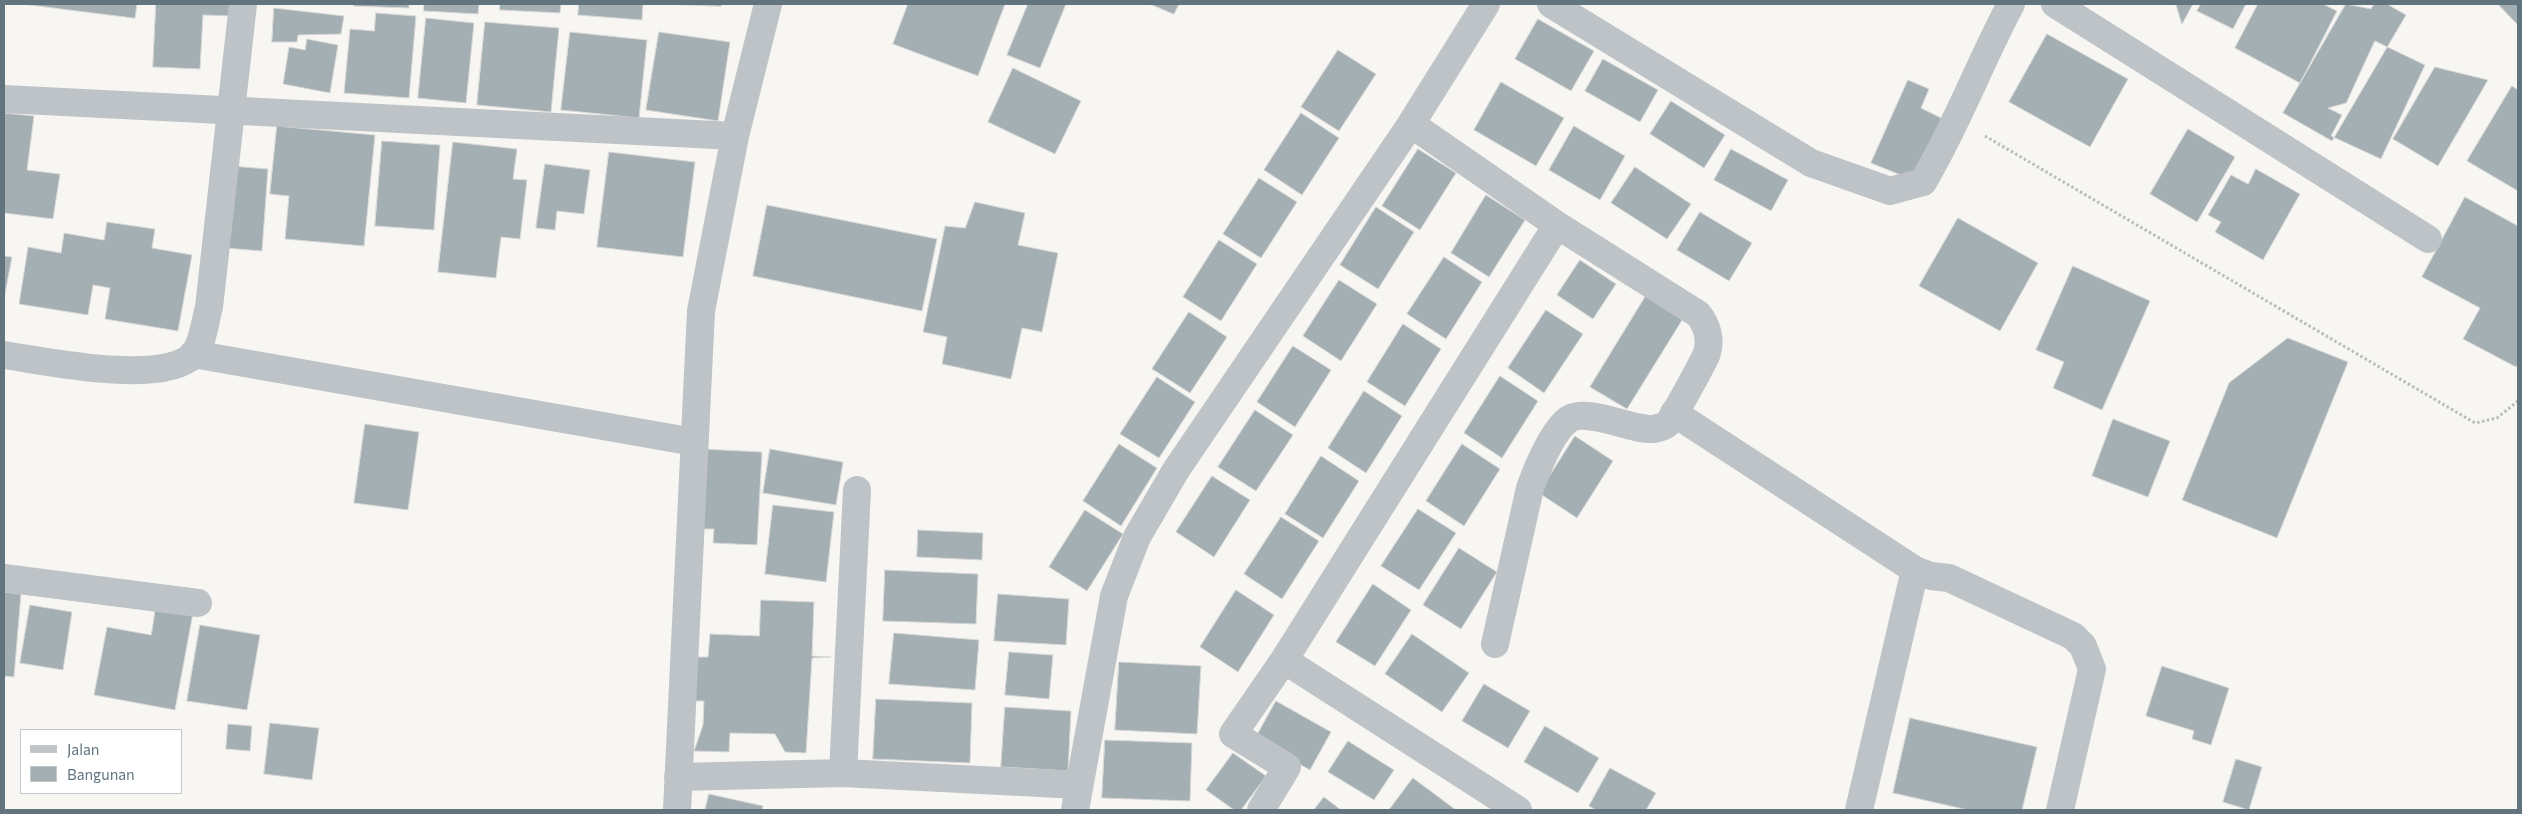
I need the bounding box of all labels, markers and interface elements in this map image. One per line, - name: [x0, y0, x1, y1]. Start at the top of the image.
- legend: [20, 729, 182, 794]
- text: Jalan: [67, 740, 99, 758]
- text: Bangunan: [67, 765, 135, 783]

